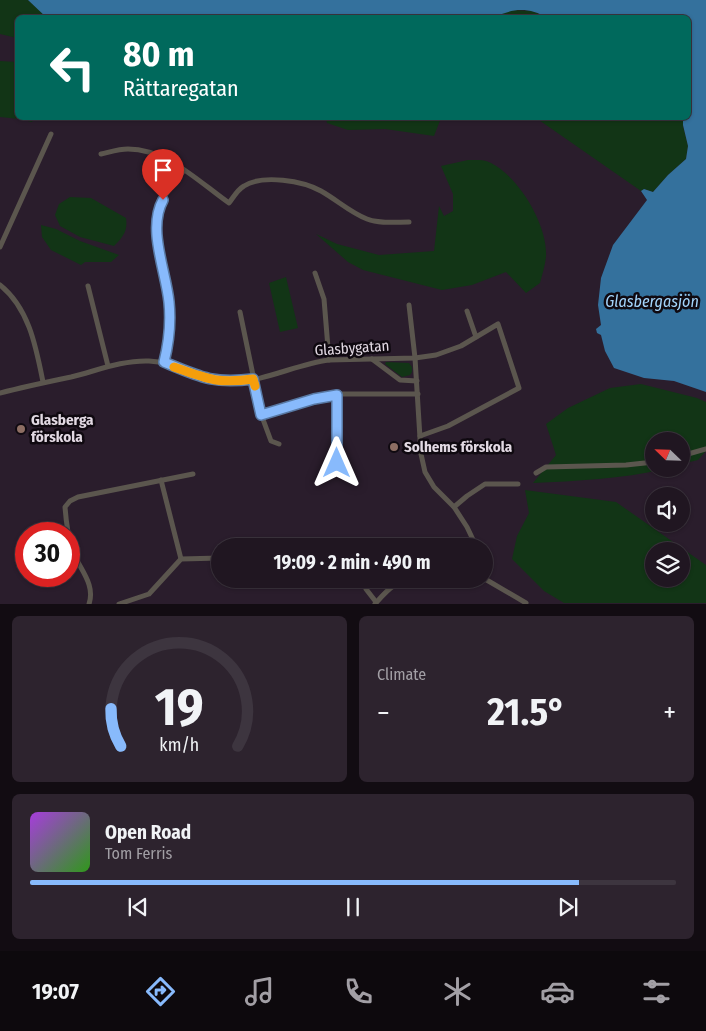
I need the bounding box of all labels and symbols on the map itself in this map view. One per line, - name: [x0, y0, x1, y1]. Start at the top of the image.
- pin: [142, 149, 184, 200]
- water label: Glasbergasjön: [605, 292, 699, 311]
- street label: Glasbygatan: [314, 336, 390, 360]
- place label: Glasberga förskola: [31, 411, 94, 446]
- marker: Glasberga förskola: [15, 423, 27, 435]
- north arrow: [645, 432, 690, 478]
- position arrow: [310, 436, 362, 488]
- place label: Solhems förskola: [404, 438, 513, 456]
- marker: Solhems förskola: [388, 441, 400, 453]
- speed limit sign: 30: [15, 522, 80, 587]

